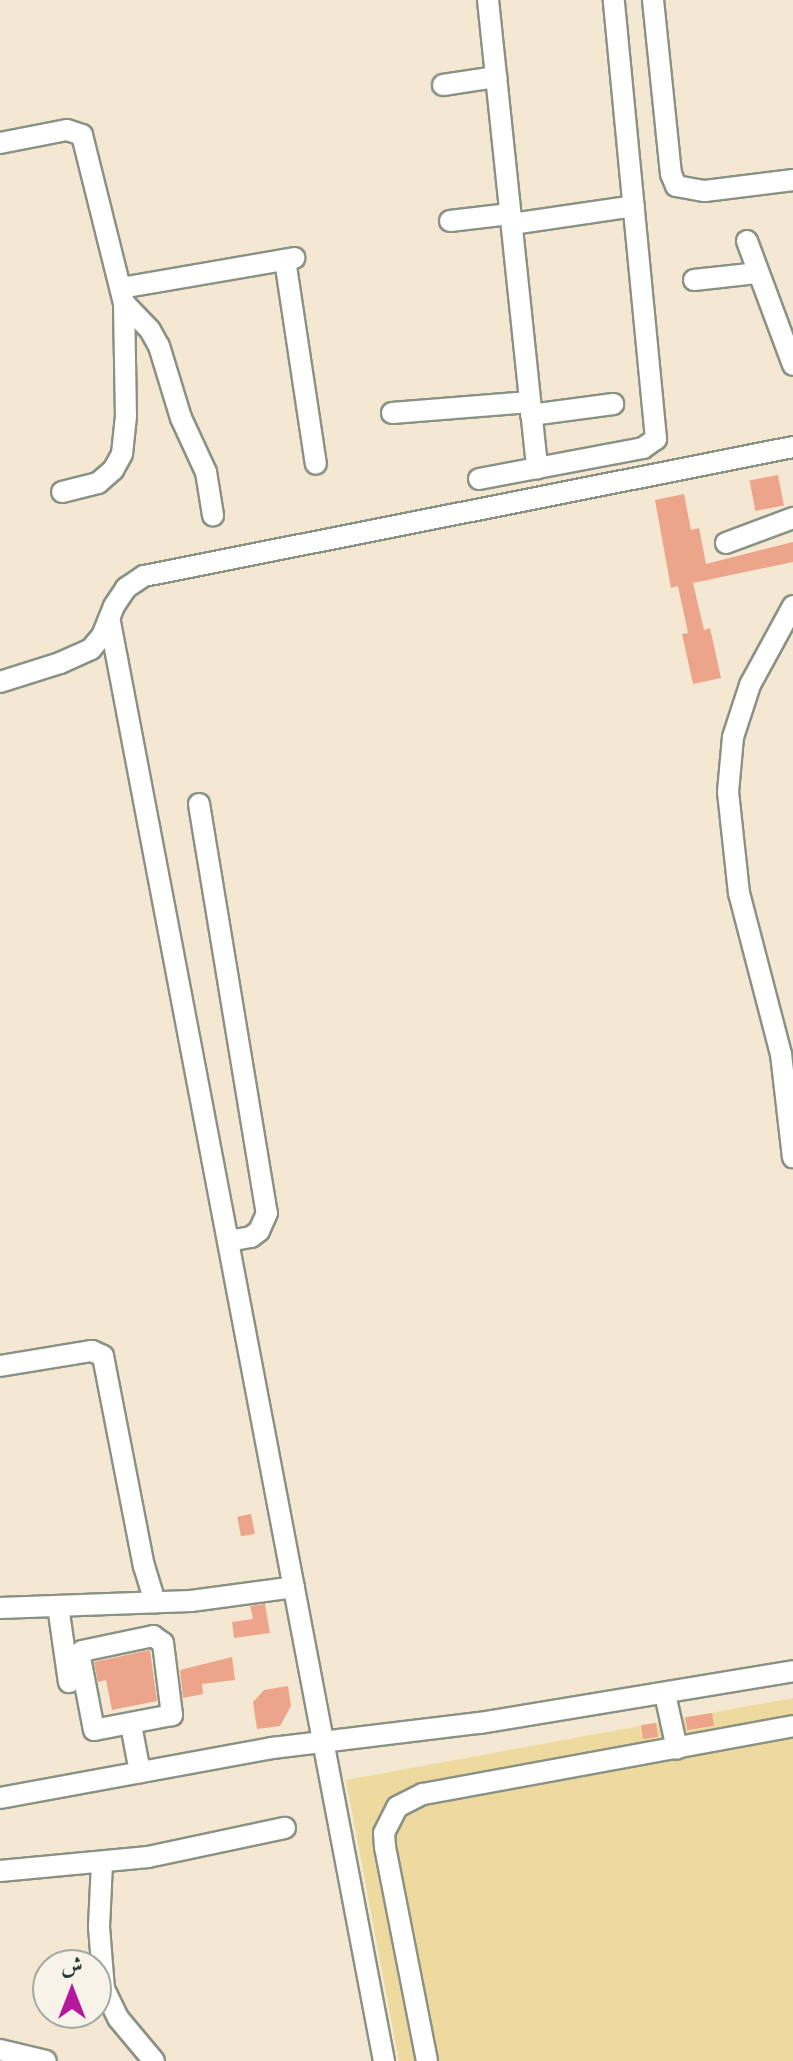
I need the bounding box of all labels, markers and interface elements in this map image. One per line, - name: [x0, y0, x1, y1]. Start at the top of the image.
- north arrow: [32, 1949, 112, 2029]
- text: ش: [61, 1956, 83, 1978]

